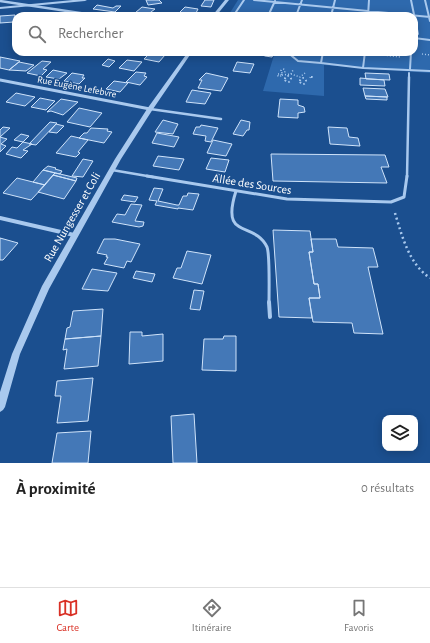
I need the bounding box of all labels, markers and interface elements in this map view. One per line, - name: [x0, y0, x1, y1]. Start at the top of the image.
- search box: [12, 12, 418, 56]
- icon: search: [26, 23, 48, 45]
- text: Rechercher: [58, 26, 123, 41]
- street label: Rue Eugène Lefebvre: [36, 74, 118, 100]
- street label: Rue Nungesser et Coli: [42, 170, 102, 264]
- street label: Allée des Sources: [212, 172, 292, 196]
- map controls: [382, 415, 418, 451]
- button: layers: [382, 415, 418, 451]
- text: À proximité: [16, 480, 96, 497]
- text: 0 résultats: [361, 482, 414, 495]
- tab: Carte: [56, 597, 79, 634]
- tab: Itinéraire: [192, 597, 231, 634]
- tab: Favoris: [344, 597, 374, 634]

